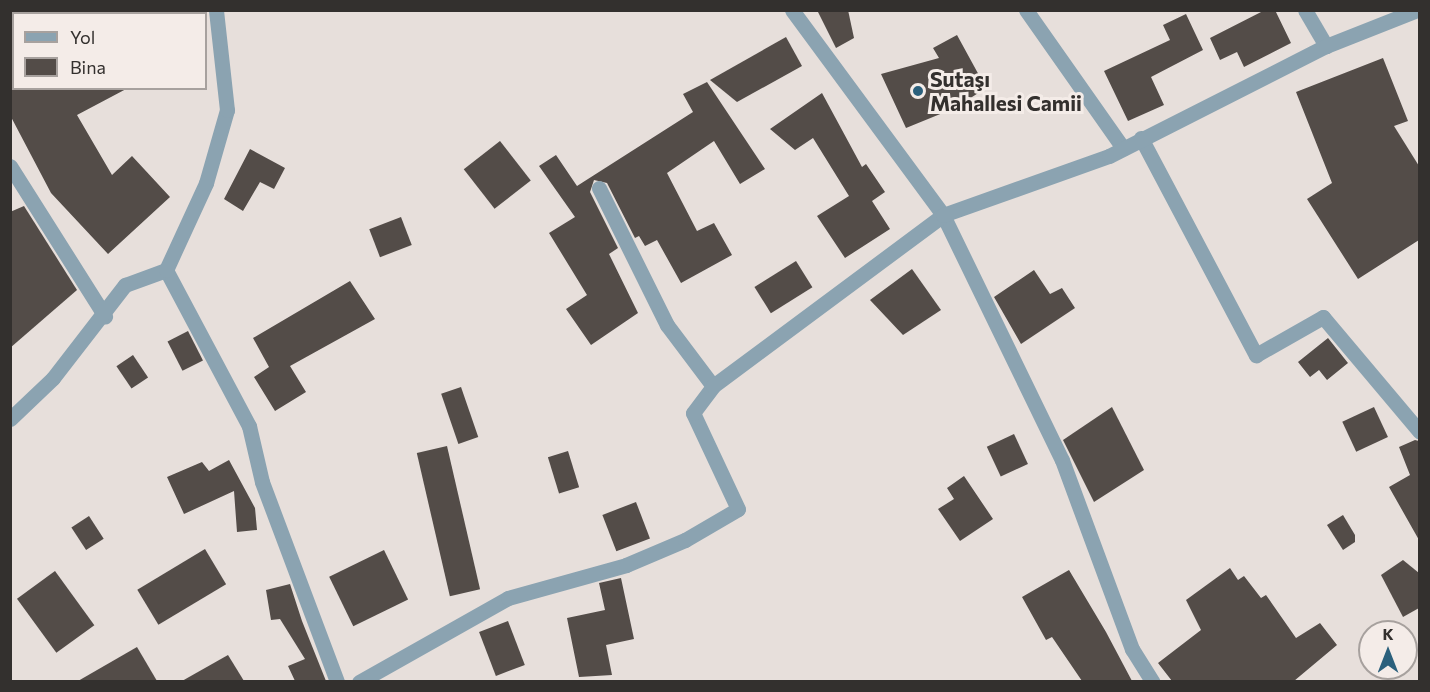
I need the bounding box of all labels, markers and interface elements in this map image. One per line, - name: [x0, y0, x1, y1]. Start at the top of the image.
- legend: [12, 12, 207, 90]
- text: Yol: [70, 26, 95, 48]
- text: Bina: [70, 56, 106, 78]
- place label: Sutaşı Mahallesi Camii: [930, 66, 1082, 116]
- marker: Sutaşı Mahallesi Camii: [911, 84, 925, 98]
- north arrow: [1358, 620, 1418, 680]
- text: K: [1382, 624, 1394, 643]

